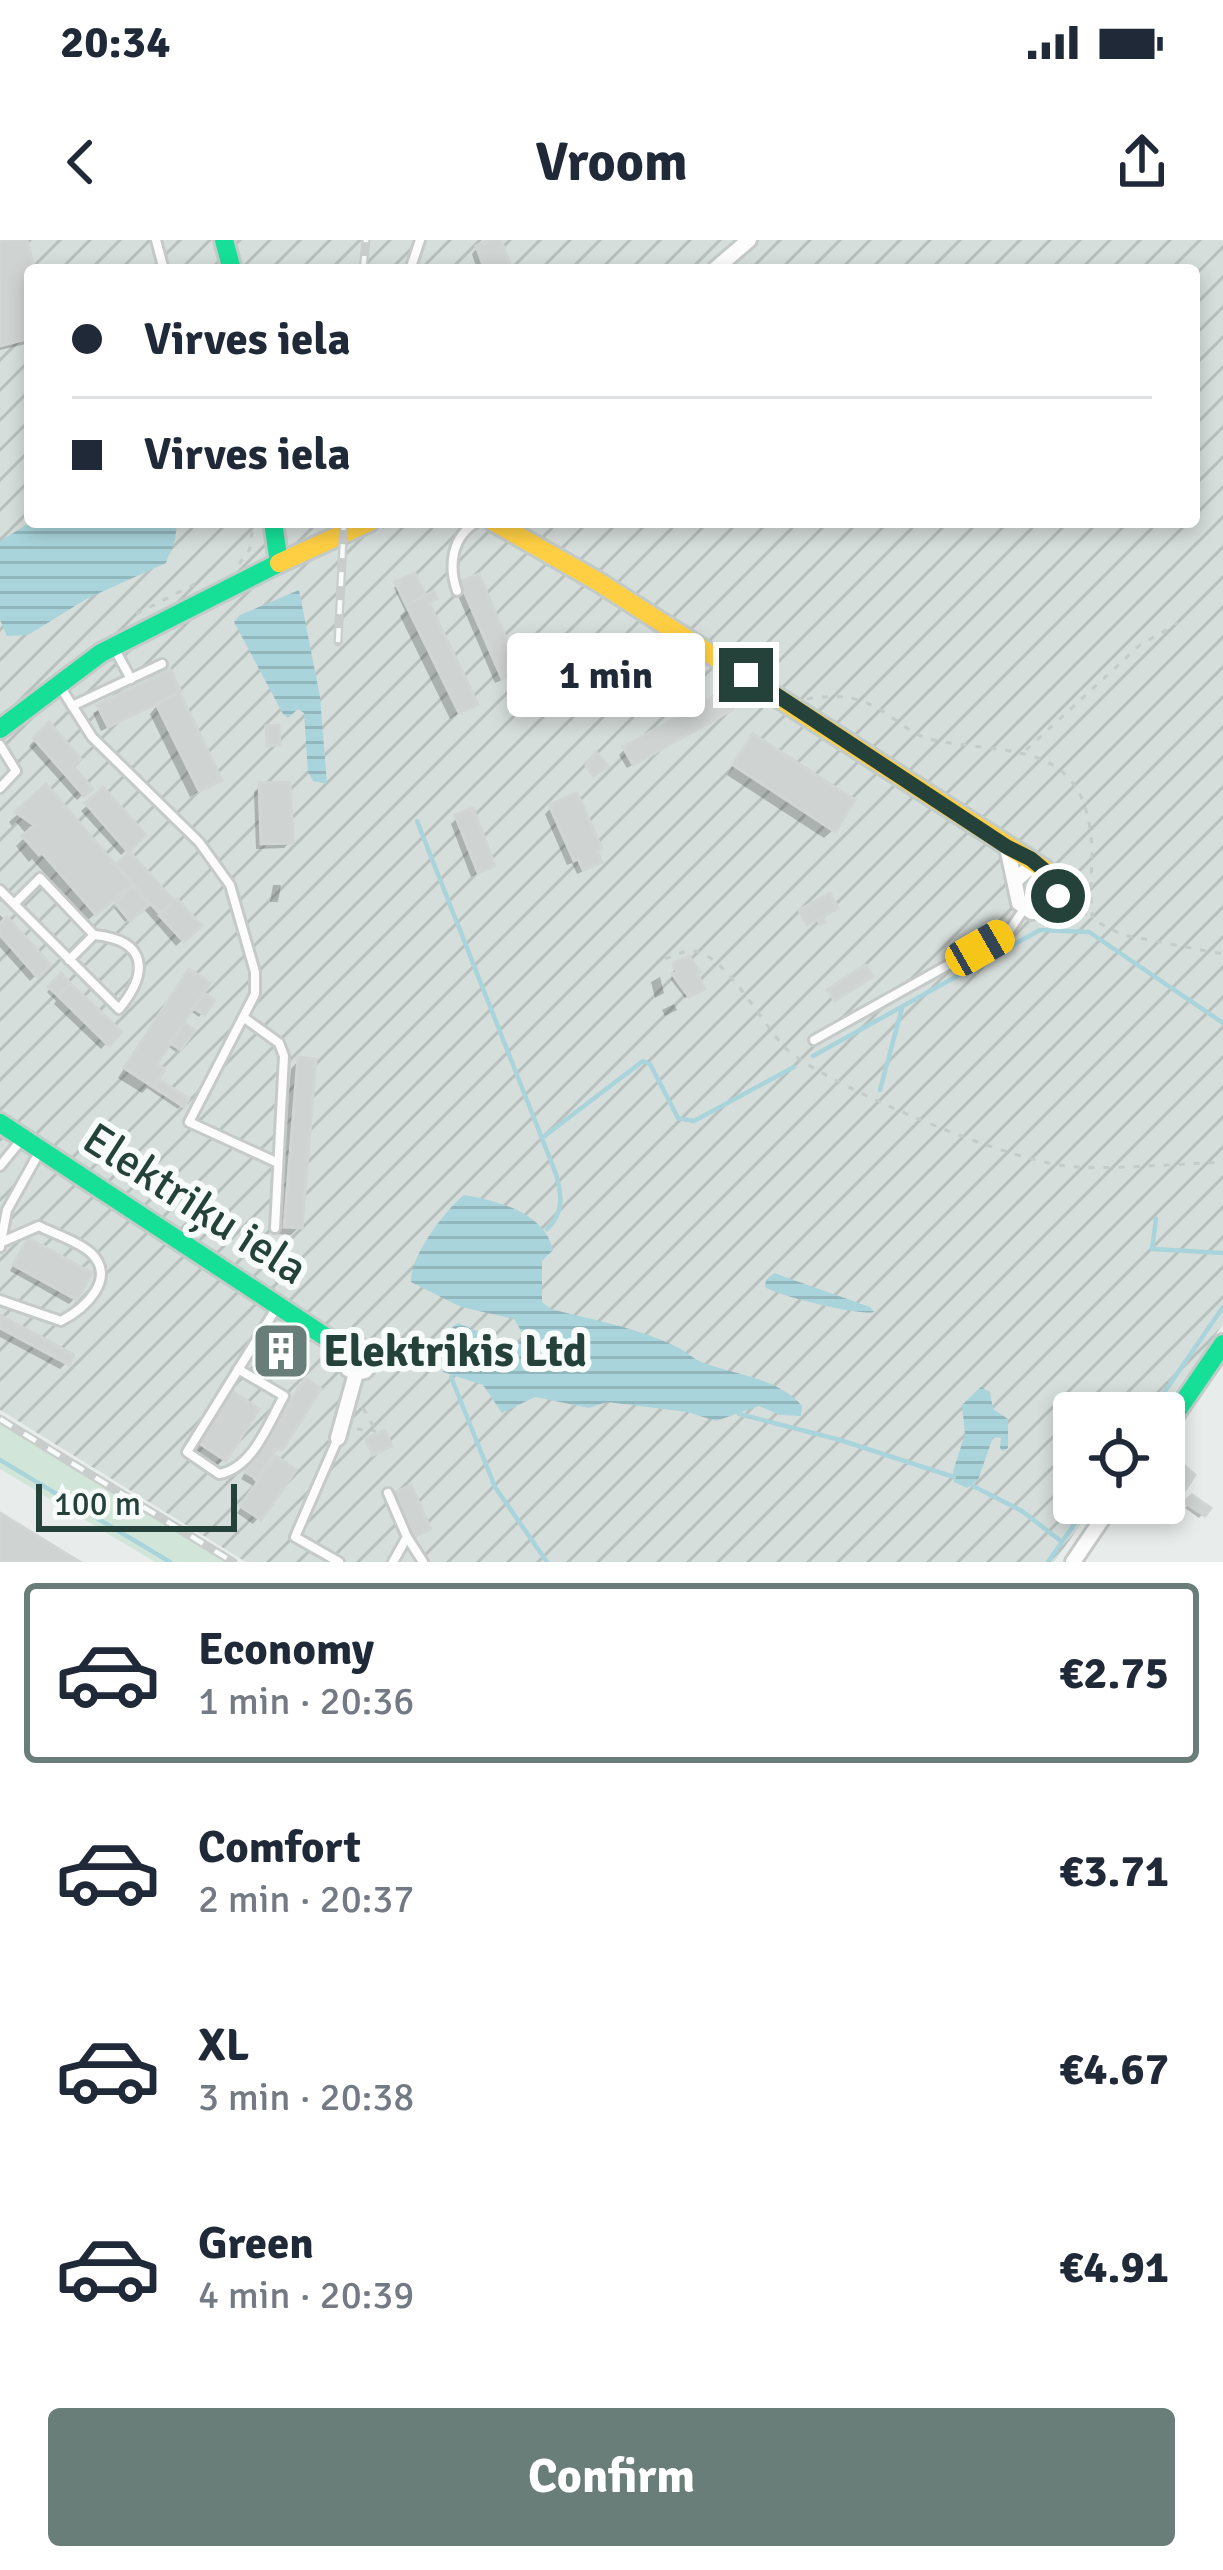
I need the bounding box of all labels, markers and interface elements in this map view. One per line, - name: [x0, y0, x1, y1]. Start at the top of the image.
- text: 20:34: [60, 15, 170, 70]
- icon: back: [48, 129, 114, 195]
- text: Vroom: [535, 129, 688, 196]
- icon: share: [1109, 129, 1175, 195]
- text: Virves iela: [144, 312, 351, 367]
- text: Virves iela: [144, 427, 351, 482]
- callout: 1 min: [506, 633, 704, 717]
- route end: [719, 648, 773, 702]
- text: 1 min: [559, 651, 653, 699]
- route start: [1031, 869, 1085, 923]
- car: [940, 914, 1020, 982]
- street label: Elektriķu iela: [73, 1111, 317, 1297]
- building icon: Elektrikis Ltd: [250, 1320, 312, 1382]
- place label: Elektrikis Ltd: [323, 1324, 587, 1379]
- map controls: [1053, 1392, 1185, 1524]
- button: locate: [1053, 1392, 1185, 1524]
- scale bar: [36, 1478, 237, 1531]
- text: 100 m: [54, 1484, 141, 1525]
- icon: car: [54, 1619, 162, 1727]
- text: Economy: [198, 1622, 374, 1677]
- text: €2.75: [1059, 1646, 1169, 1701]
- text: 1 min · 20:36: [198, 1677, 414, 1725]
- icon: car: [54, 1817, 162, 1925]
- text: Comfort: [198, 1820, 361, 1875]
- text: €3.71: [1059, 1844, 1169, 1899]
- text: 2 min · 20:37: [198, 1875, 414, 1923]
- icon: car: [54, 2015, 162, 2123]
- text: XL: [198, 2018, 249, 2073]
- text: €4.67: [1059, 2042, 1169, 2097]
- text: 3 min · 20:38: [198, 2073, 414, 2121]
- icon: car: [54, 2213, 162, 2321]
- text: Green: [198, 2216, 314, 2271]
- text: €4.91: [1059, 2240, 1169, 2295]
- text: 4 min · 20:39: [198, 2271, 414, 2319]
- button: Confirm: [48, 2408, 1175, 2546]

